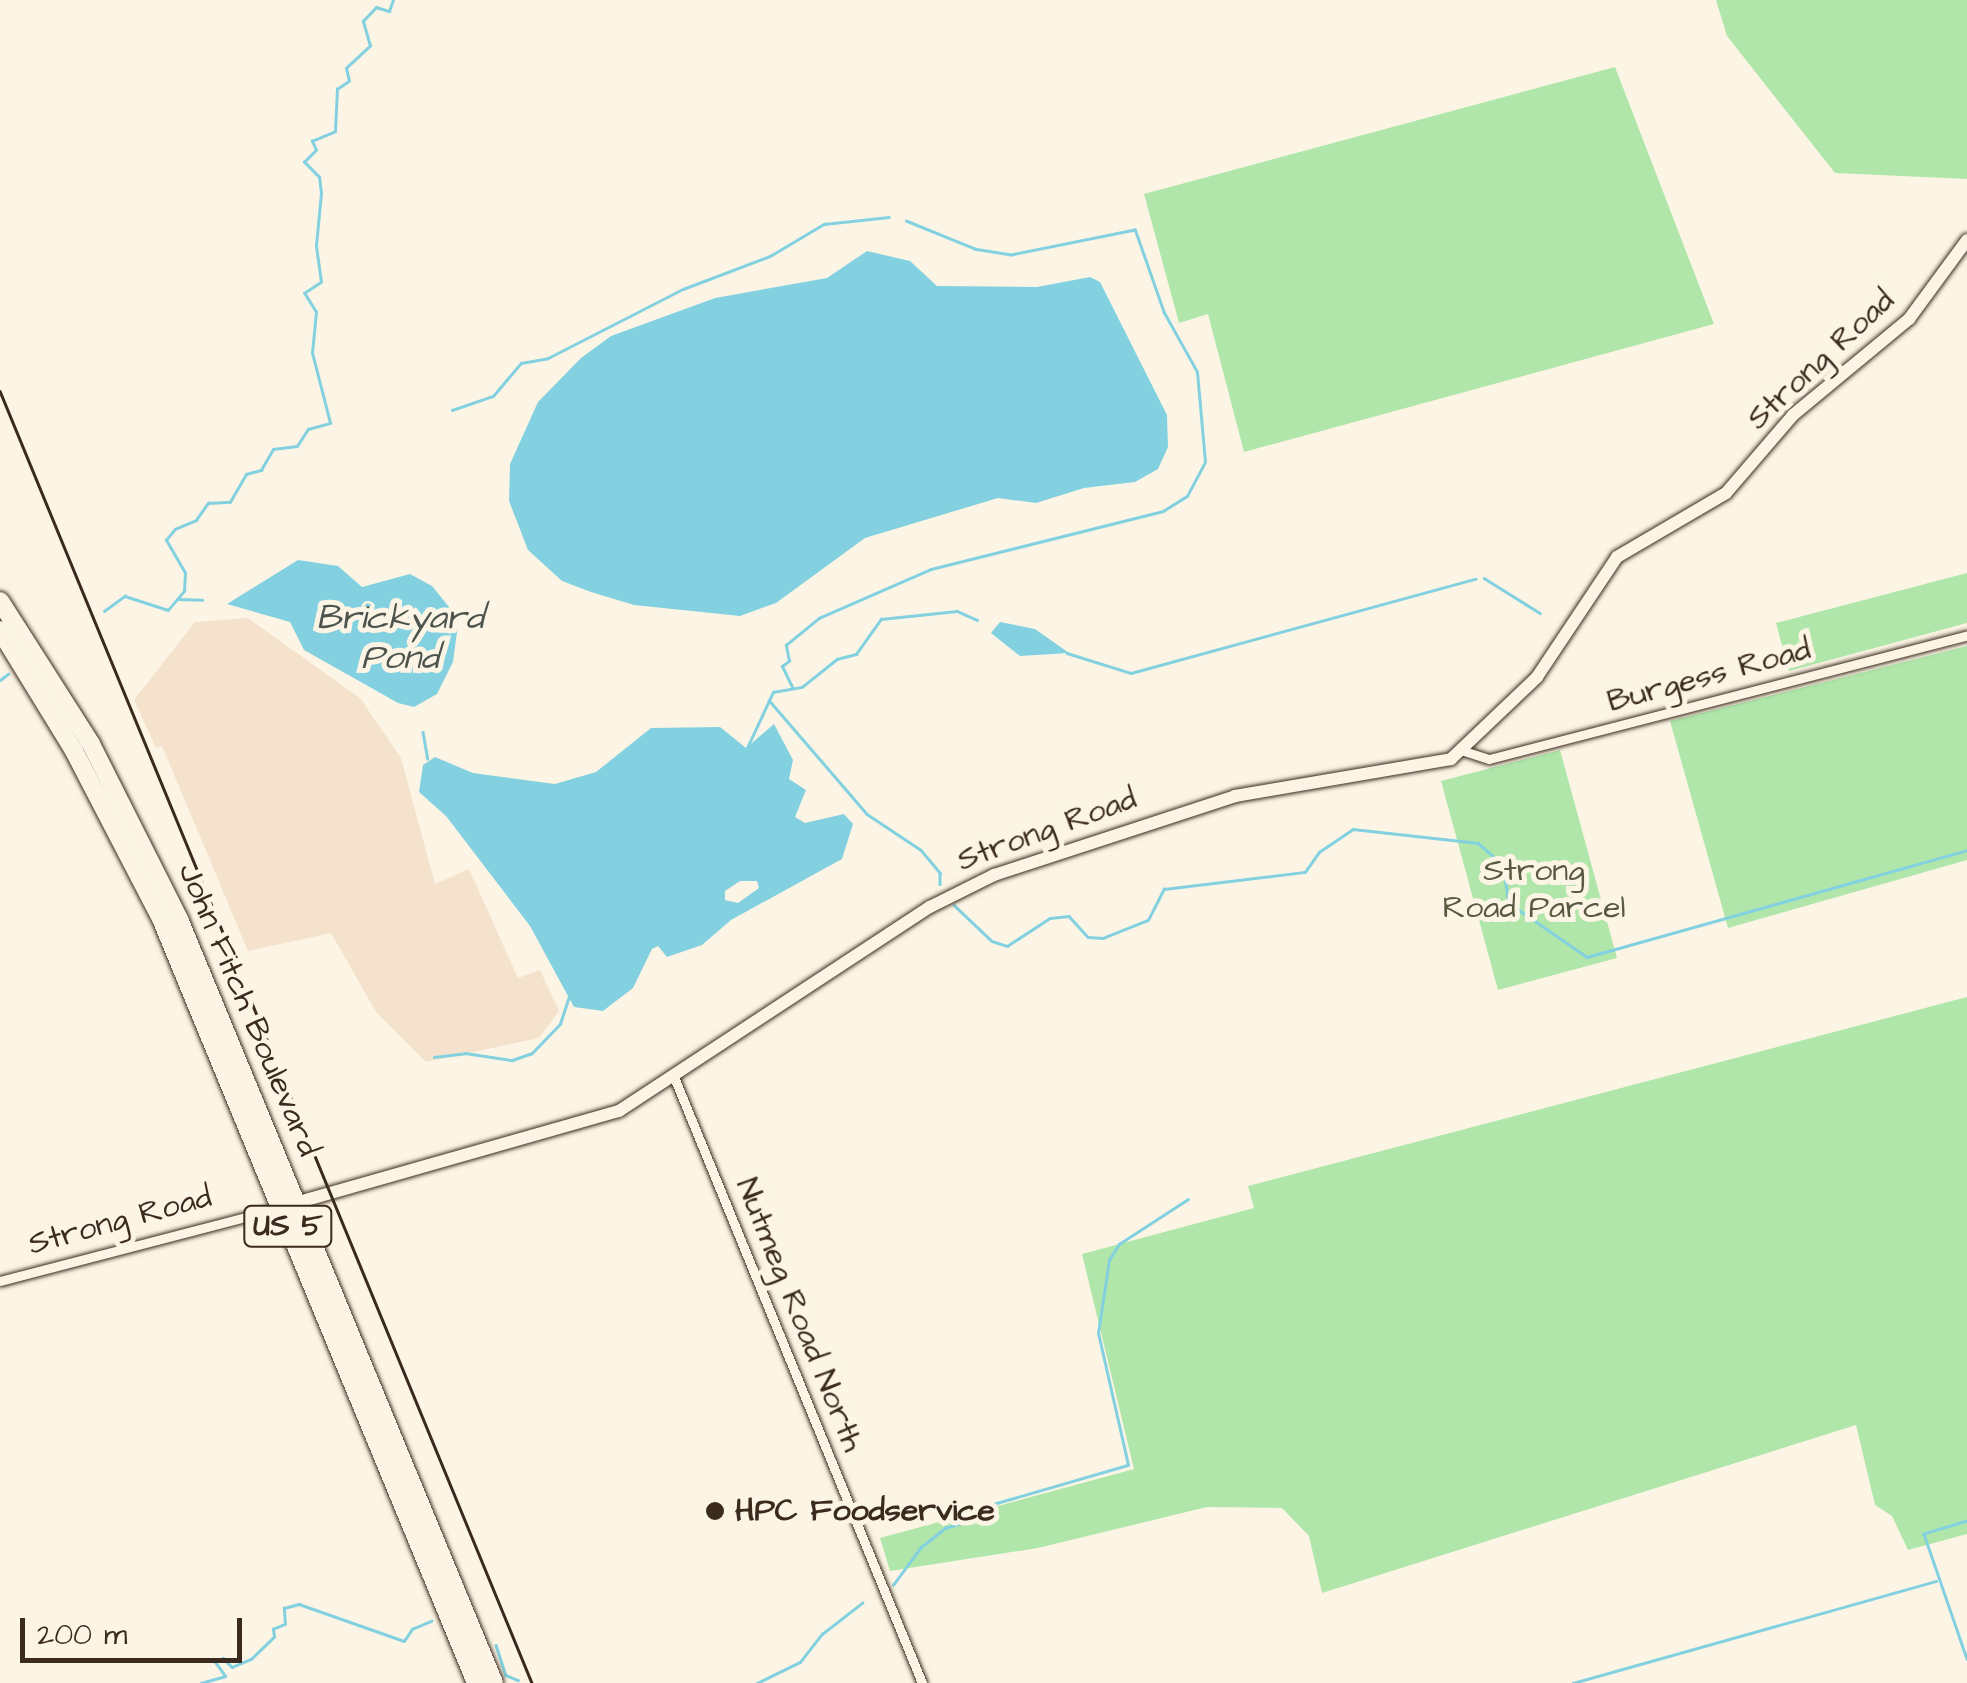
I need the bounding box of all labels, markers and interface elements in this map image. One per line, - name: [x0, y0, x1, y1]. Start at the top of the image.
- street label: Strong Road: [1739, 282, 1903, 438]
- water label: Brickyard Pond: [316, 597, 484, 679]
- street label: Burgess Road: [1603, 630, 1815, 722]
- street label: Strong Road: [952, 780, 1142, 880]
- park label: Strong Road Parcel: [1442, 853, 1626, 928]
- street label: John Fitch Boulevard: [169, 858, 327, 1162]
- street label: Nutmeg Road North: [727, 1173, 871, 1457]
- street label: Strong Road: [24, 1178, 216, 1264]
- road number: US 5: [243, 1201, 333, 1251]
- place label: HPC Foodservice: [735, 1492, 995, 1530]
- marker: HPC Foodservice: [704, 1500, 726, 1522]
- scale bar: [25, 1598, 248, 1660]
- text: 200 m: [37, 1614, 127, 1656]

